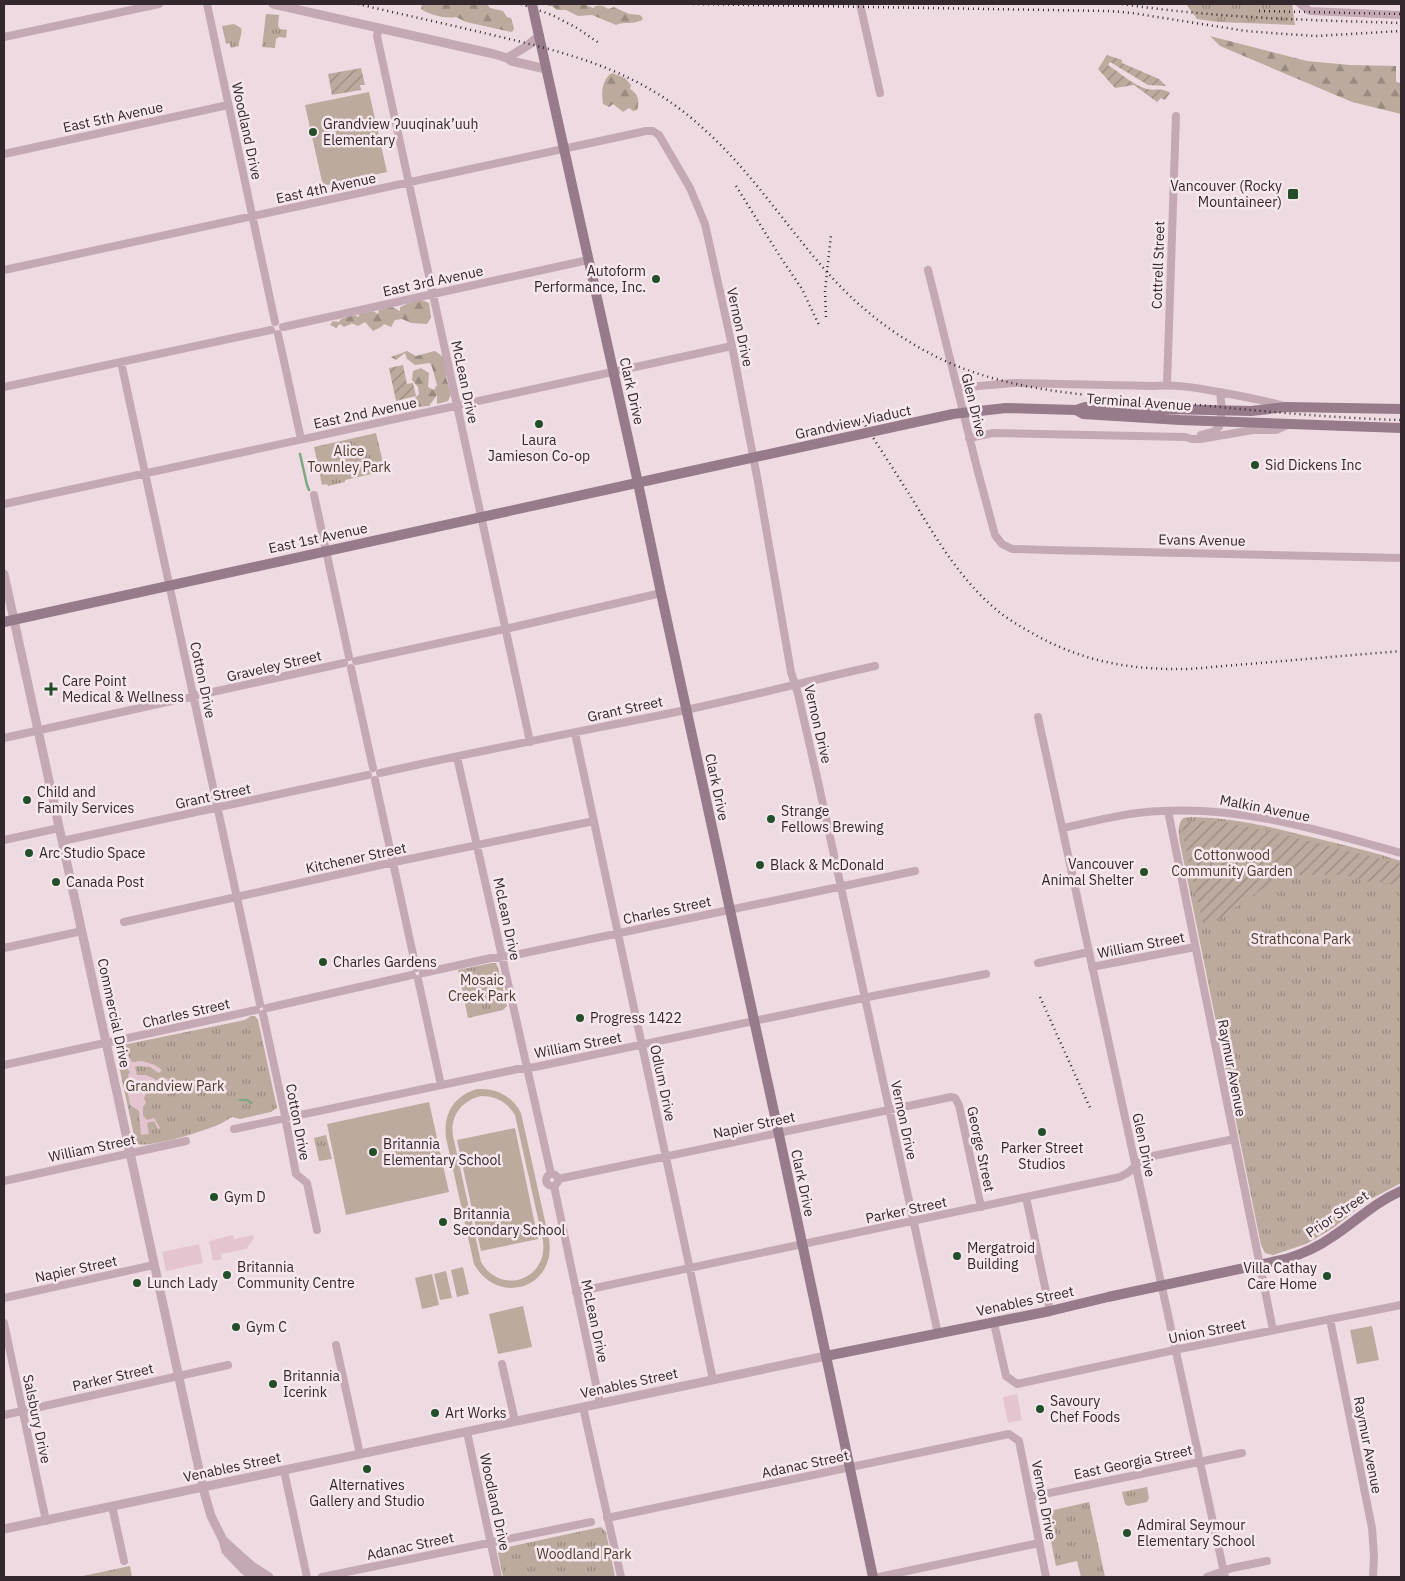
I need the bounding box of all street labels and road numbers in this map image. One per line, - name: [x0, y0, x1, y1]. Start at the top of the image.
- street label: Woodland Drive: [228, 81, 266, 182]
- street label: East 5th Avenue: [61, 98, 165, 136]
- street label: East 4th Avenue: [274, 169, 378, 207]
- street label: Cottrell Street: [1147, 221, 1169, 309]
- street label: East 3rd Avenue: [381, 262, 485, 300]
- street label: Vernon Drive: [723, 286, 757, 369]
- street label: McLean Drive: [447, 339, 483, 425]
- street label: Clark Drive: [616, 356, 649, 427]
- street label: Glen Drive: [957, 371, 991, 439]
- street label: Terminal Avenue: [1086, 389, 1192, 415]
- street label: East 2nd Avenue: [312, 393, 419, 433]
- street label: Grandview Viaduct: [793, 401, 913, 443]
- street label: East 1st Avenue: [267, 519, 369, 557]
- street label: Evans Avenue: [1158, 530, 1246, 550]
- street label: Cotton Drive: [186, 640, 220, 720]
- street label: Graveley Street: [225, 646, 323, 686]
- street label: Vernon Drive: [800, 683, 836, 766]
- street label: Grant Street: [586, 692, 665, 726]
- street label: Clark Drive: [701, 752, 733, 823]
- street label: Grant Street: [174, 779, 253, 813]
- street label: Malkin Avenue: [1218, 790, 1312, 826]
- street label: Kitchener Street: [304, 839, 408, 877]
- street label: McLean Drive: [489, 876, 525, 962]
- street label: Charles Street: [621, 892, 713, 928]
- street label: William Street: [1096, 928, 1186, 962]
- street label: Commercial Drive: [94, 957, 134, 1070]
- street label: Charles Street: [140, 994, 232, 1032]
- street label: Raymur Avenue: [1214, 1018, 1250, 1118]
- street label: William Street: [533, 1028, 623, 1062]
- street label: Odlum Drive: [646, 1043, 680, 1123]
- street label: Vernon Drive: [887, 1079, 921, 1162]
- street label: Cotton Drive: [282, 1082, 314, 1162]
- street label: George Street: [963, 1105, 999, 1193]
- street label: Napier Street: [711, 1107, 797, 1142]
- street label: Glen Drive: [1128, 1111, 1160, 1179]
- street label: William Street: [47, 1130, 137, 1166]
- street label: Clark Drive: [787, 1148, 819, 1219]
- street label: Prior Street: [1302, 1186, 1372, 1242]
- street label: Parker Street: [864, 1193, 948, 1227]
- street label: Napier Street: [33, 1251, 119, 1286]
- street label: McLean Drive: [577, 1278, 613, 1364]
- street label: Venables Street: [975, 1282, 1076, 1320]
- street label: Union Street: [1167, 1315, 1247, 1347]
- street label: Parker Street: [71, 1359, 155, 1395]
- street label: Venables Street: [579, 1364, 680, 1402]
- street label: Salsbury Drive: [19, 1373, 55, 1465]
- street label: Raymur Avenue: [1350, 1395, 1386, 1495]
- street label: East Georgia Street: [1072, 1441, 1194, 1483]
- street label: Adanac Street: [760, 1446, 850, 1482]
- street label: Venables Street: [182, 1448, 283, 1486]
- street label: Woodland Drive: [476, 1452, 514, 1553]
- street label: Vernon Drive: [1027, 1459, 1061, 1542]
- street label: Adanac Street: [365, 1528, 455, 1564]

